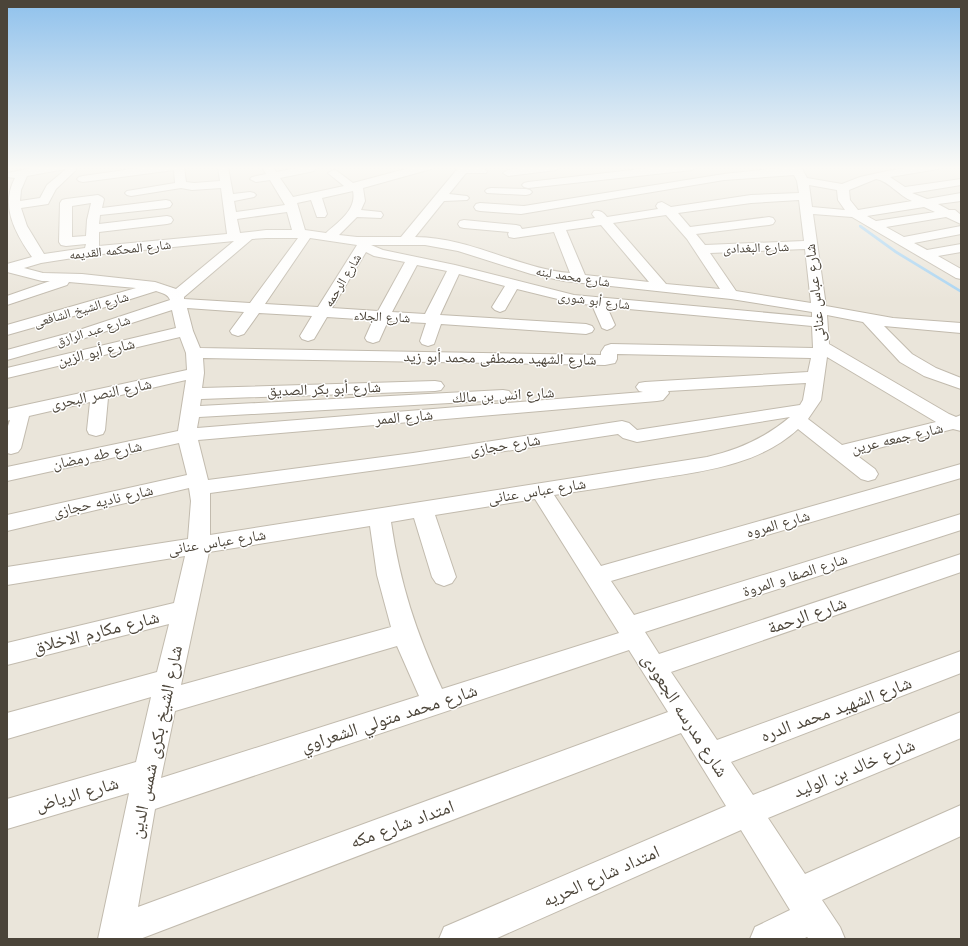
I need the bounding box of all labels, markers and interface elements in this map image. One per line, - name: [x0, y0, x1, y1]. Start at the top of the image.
- street label: شارع المحكمه القديمه: [68, 235, 172, 264]
- street label: شارع البغدادى: [723, 237, 789, 258]
- street label: شارع عباس عنانى: [799, 243, 831, 343]
- street label: شارع الرحمه: [319, 250, 366, 311]
- street label: شارع محمد لبنه: [534, 261, 611, 292]
- street label: شارع الشيخ الشافعى: [31, 287, 131, 332]
- street label: شارع أبو شورى: [557, 287, 631, 314]
- street label: شارع الجلاء: [353, 306, 411, 327]
- street label: شارع عبد الرازق: [54, 310, 133, 351]
- street label: شارع أبو الزين: [55, 332, 137, 372]
- street label: شارع الشهيد مصطفى محمد أبو زيد: [403, 345, 597, 371]
- street label: شارع النصر البحرى: [48, 373, 154, 415]
- street label: شارع أبو بكر الصديق: [267, 376, 382, 402]
- street label: شارع انس بن مالك: [451, 381, 555, 409]
- street label: شارع الممر: [373, 403, 434, 431]
- street label: شارع جمعه عرين: [849, 417, 945, 459]
- street label: شارع حجازى: [468, 429, 542, 461]
- street label: شارع طه رمضان: [50, 435, 144, 475]
- street label: شارع عباس عنانى: [487, 472, 588, 510]
- street label: شارع ناديه حجازى: [51, 479, 155, 523]
- street label: شارع المروه: [744, 504, 812, 544]
- street label: شارع عباس عنانى: [167, 523, 268, 561]
- street label: شارع الصفا و المروة: [740, 548, 850, 602]
- street label: شارع الرحمة: [764, 589, 850, 641]
- street label: شارع مكارم الاخلاق: [30, 604, 162, 660]
- street label: شارع الشيخ بكرى شمس الدين: [123, 643, 189, 841]
- street label: شارع مدرسه الجعودى: [635, 648, 735, 782]
- street label: شارع الشهيد محمد الدره: [757, 670, 915, 748]
- street label: شارع محمد متولي الشعراوي: [297, 677, 481, 760]
- street label: شارع خالد بن الوليد: [789, 732, 919, 804]
- street label: شارع الرياض: [32, 770, 122, 818]
- street label: امتداد شارع مكه: [346, 793, 458, 855]
- street label: امتداد شارع الحريه: [538, 839, 664, 913]

